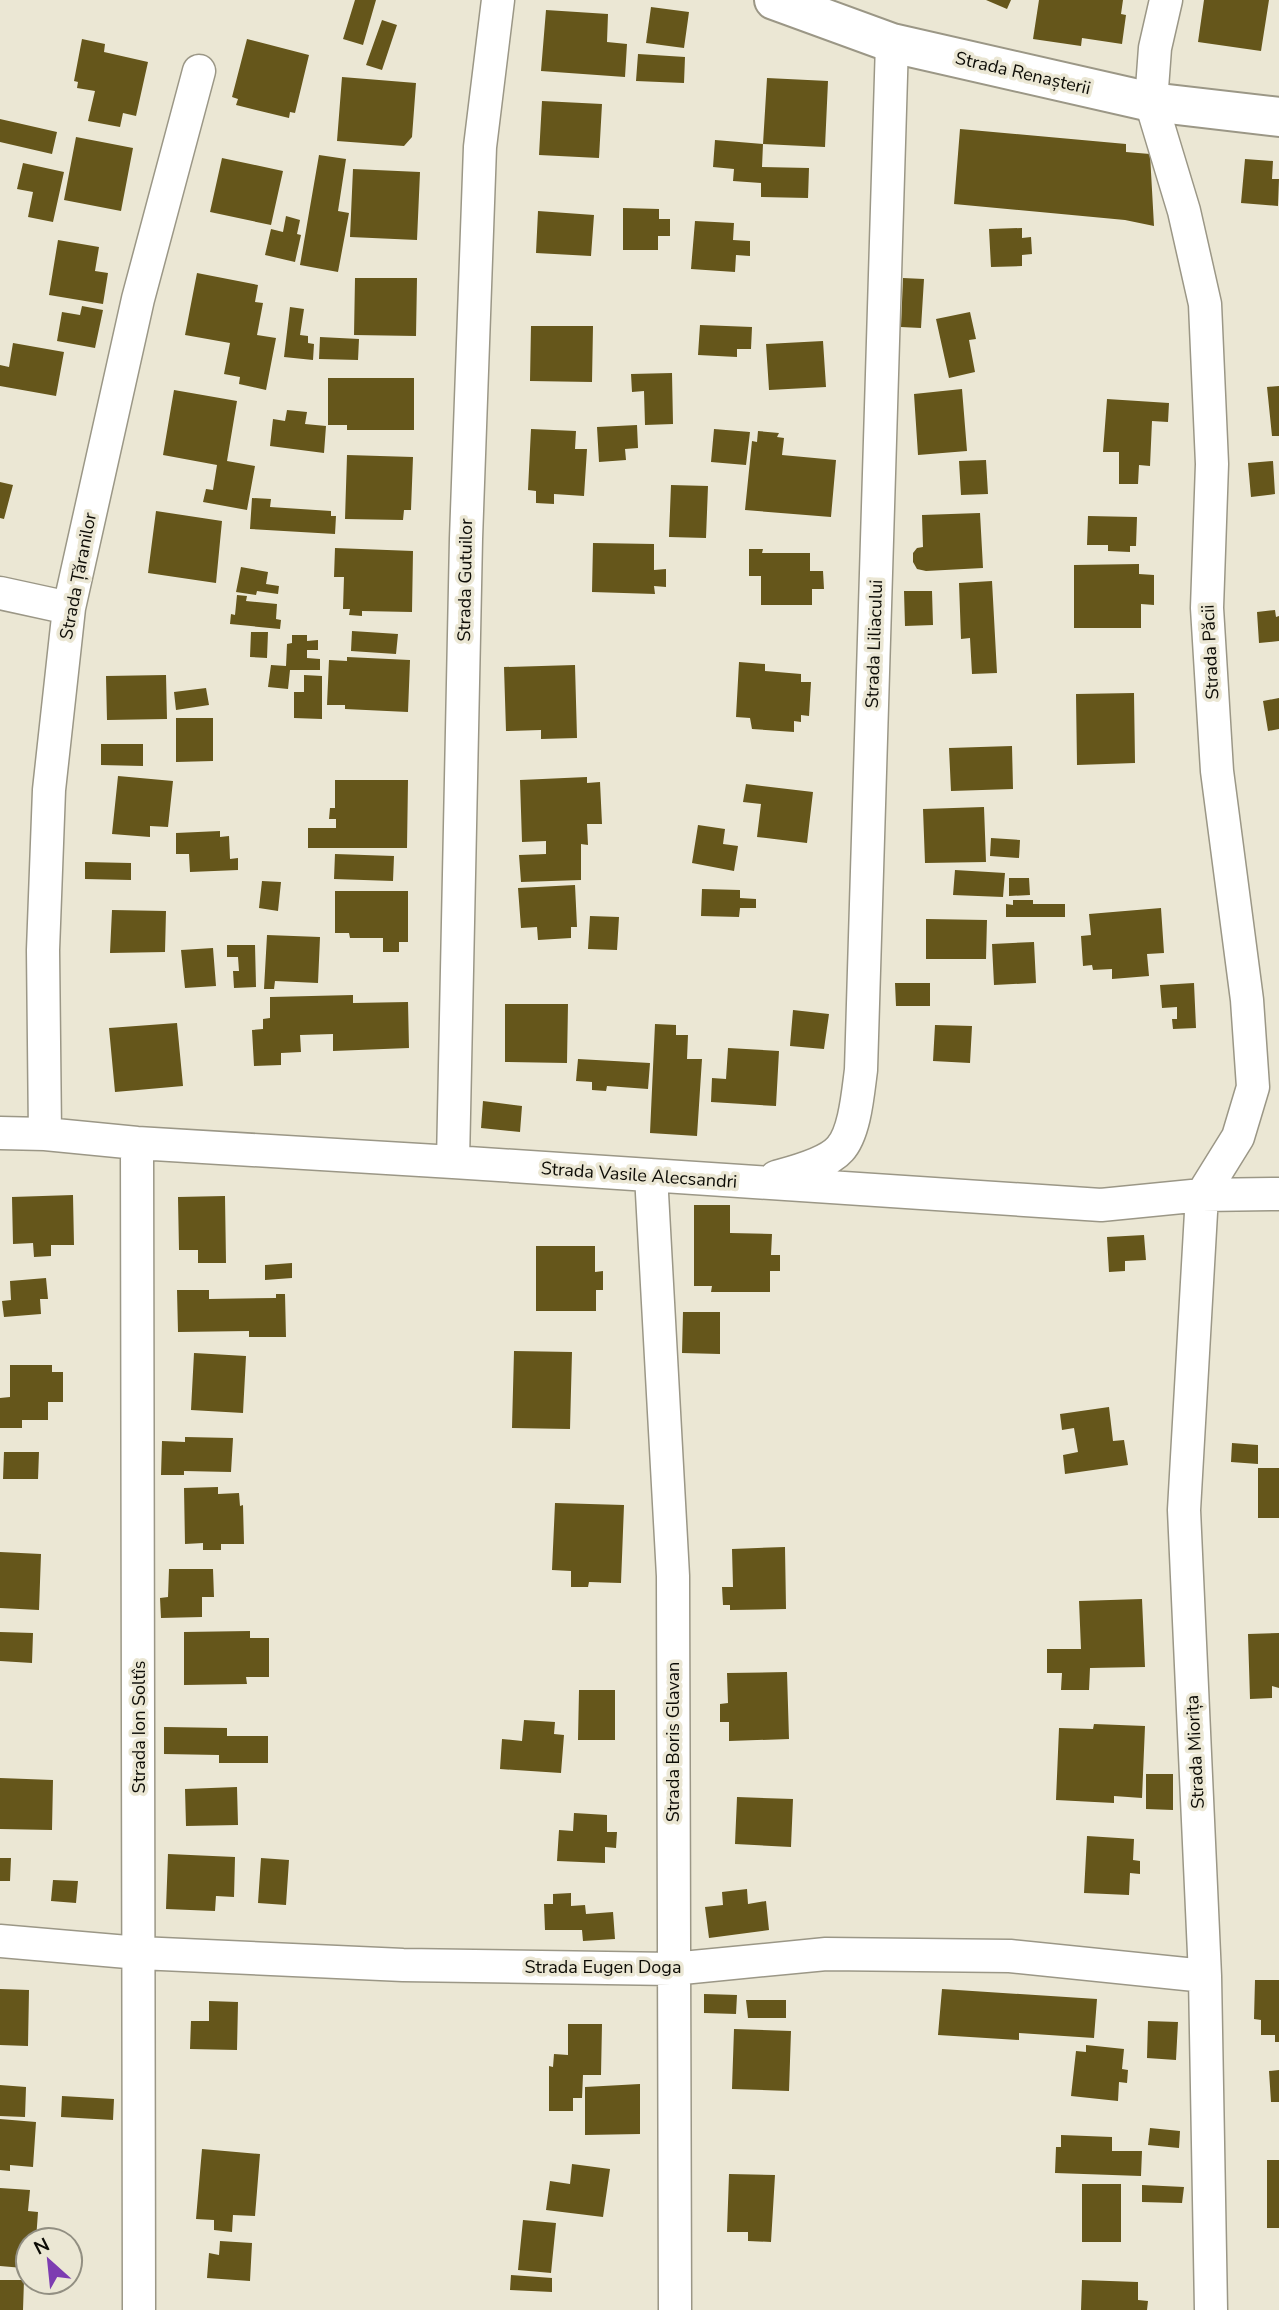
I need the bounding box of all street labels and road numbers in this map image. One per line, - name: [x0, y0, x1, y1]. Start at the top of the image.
- street label: Strada Renașterii: [953, 46, 1093, 100]
- street label: Strada Țăranilor: [54, 510, 102, 642]
- street label: Strada Gutuilor: [452, 518, 478, 642]
- street label: Strada Liliacului: [860, 579, 888, 709]
- street label: Strada Păcii: [1196, 604, 1224, 700]
- street label: Strada Vasile Alecsandri: [540, 1156, 738, 1194]
- street label: Strada Ion Soltîs: [127, 1661, 151, 1793]
- street label: Strada Boris Glavan: [661, 1662, 685, 1822]
- street label: Strada Miorița: [1180, 1694, 1210, 1810]
- street label: Strada Eugen Doga: [525, 1955, 681, 1979]

